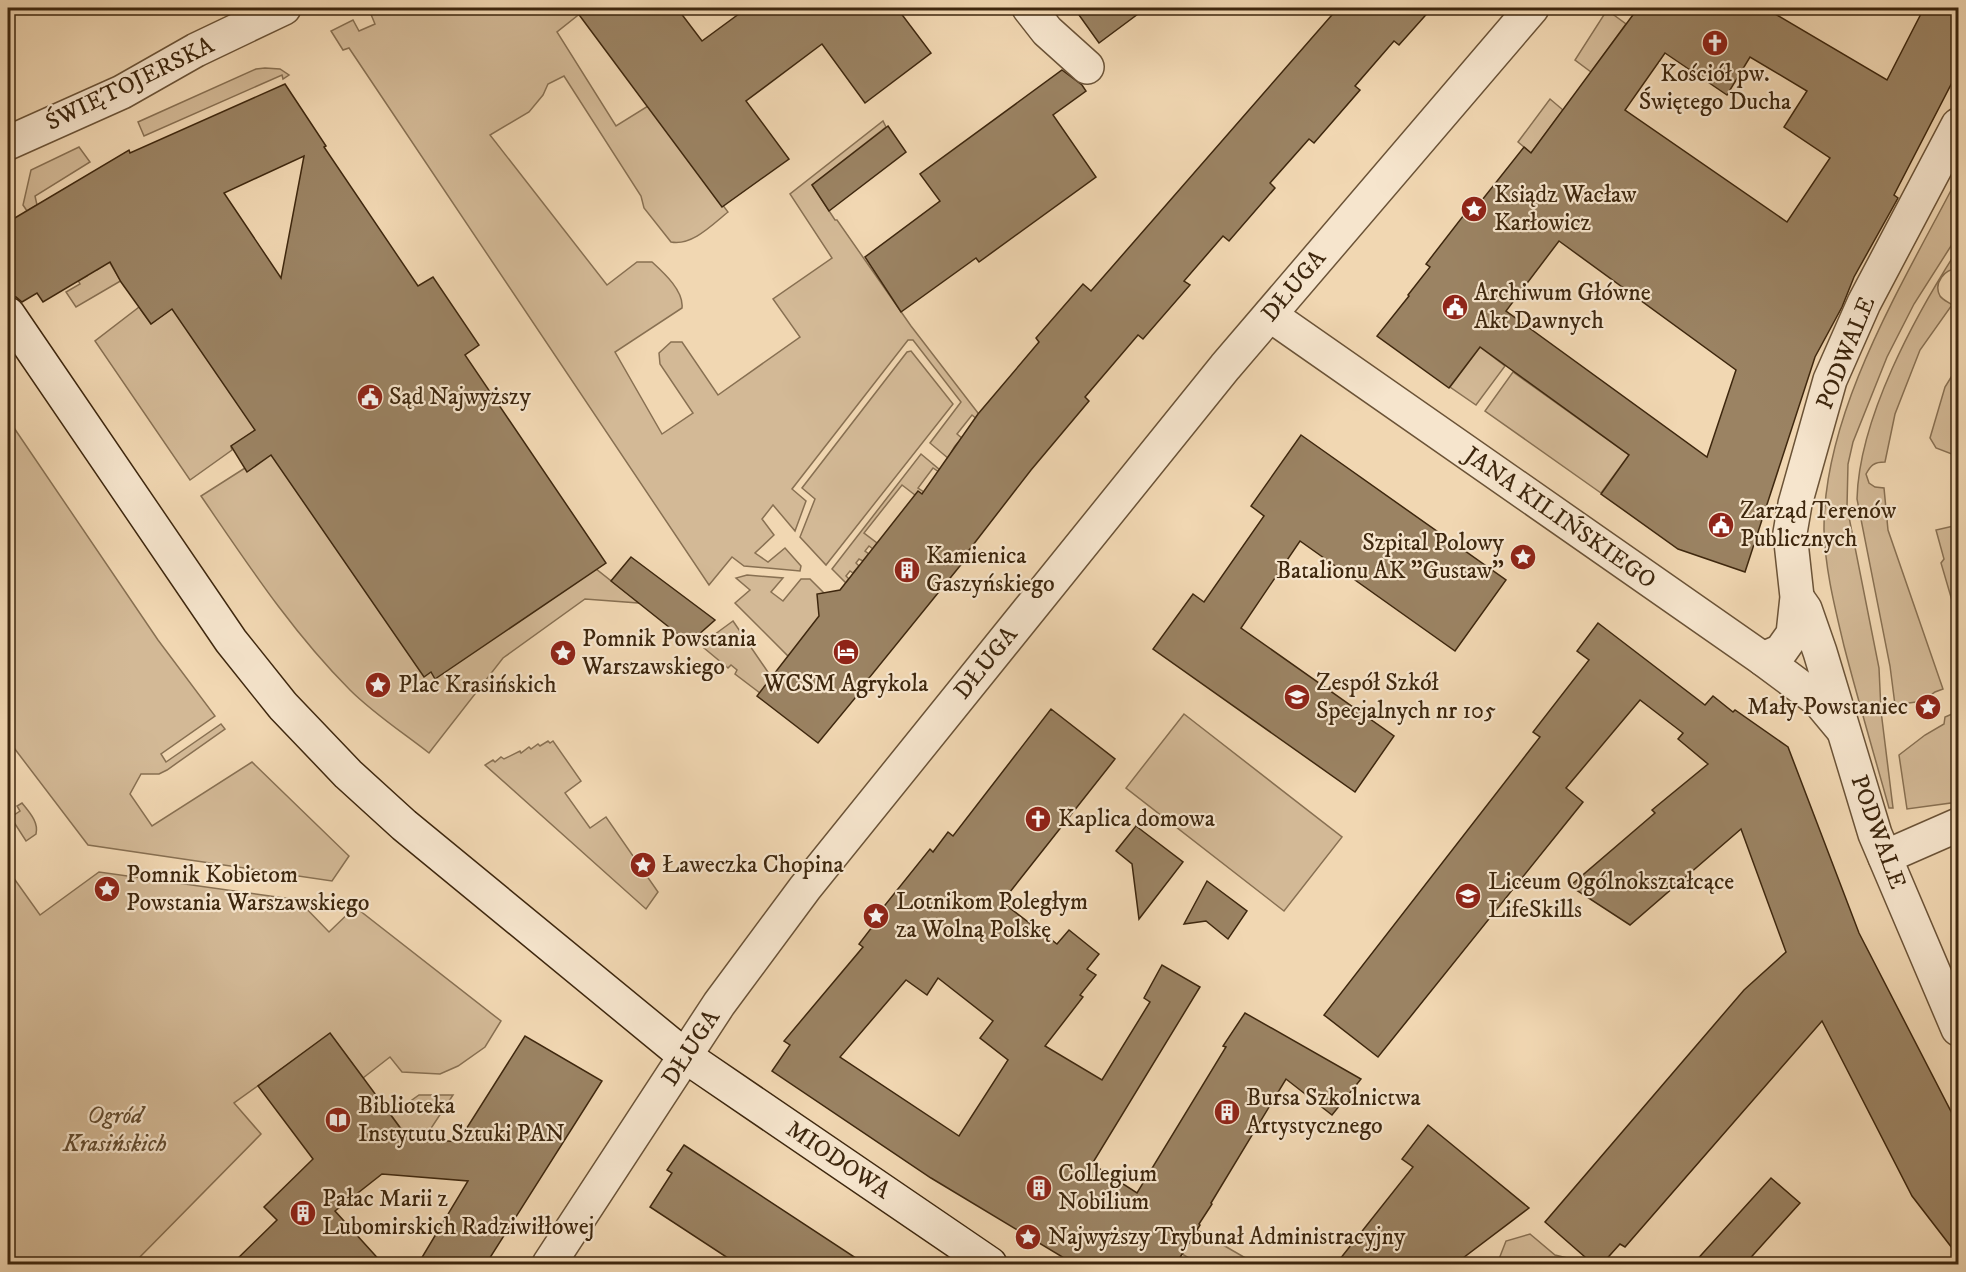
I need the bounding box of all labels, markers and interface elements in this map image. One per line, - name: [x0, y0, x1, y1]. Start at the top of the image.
- church icon: Kościół pw. Świętego Ducha: [1700, 28, 1730, 58]
- street label: ŚWIĘTOJERSKA: [40, 29, 220, 138]
- place label: Kościół pw. Świętego Ducha: [1639, 59, 1792, 117]
- place label: Ksiądz Wacław Karłowicz: [1494, 180, 1637, 238]
- place icon: Ksiądz Wacław Karłowicz: [1459, 194, 1489, 224]
- street label: DŁUGA: [1255, 243, 1333, 328]
- place label: Archiwum Główne Akt Dawnych: [1474, 278, 1651, 336]
- public building icon: Archiwum Główne Akt Dawnych: [1440, 292, 1470, 322]
- street label: PODWALE: [1810, 292, 1882, 414]
- public building icon: Sąd Najwyższy: [355, 382, 385, 412]
- place label: Sąd Najwyższy: [389, 382, 531, 412]
- street label: JANA KILIŃSKIEGO: [1457, 438, 1662, 596]
- place label: Zarząd Terenów Publicznych: [1740, 496, 1897, 554]
- public building icon: Zarząd Terenów Publicznych: [1706, 510, 1736, 540]
- place label: Szpital Polowy Batalionu AK "Gustaw": [1276, 528, 1505, 586]
- place label: Kamienica Gaszyńskiego: [926, 541, 1055, 599]
- place icon: Szpital Polowy Batalionu AK "Gustaw": [1508, 542, 1538, 572]
- building icon: Kamienica Gaszyńskiego: [892, 555, 922, 585]
- street label: DŁUGA: [948, 620, 1025, 705]
- place label: Pomnik Powstania Warszawskiego: [581, 624, 757, 682]
- hotel icon: WCSM Agrykola: [831, 637, 861, 667]
- place icon: Pomnik Powstania Warszawskiego: [548, 638, 578, 668]
- place label: Zespół Szkół Specjalnych nr 105: [1316, 668, 1496, 726]
- place label: WCSM Agrykola: [763, 669, 929, 699]
- place icon: Plac Krasińskich: [363, 670, 393, 700]
- place label: Plac Krasińskich: [398, 670, 557, 700]
- school or university icon: Zespół Szkół Specjalnych nr 105: [1282, 682, 1312, 712]
- place label: Mały Powstaniec: [1747, 692, 1908, 722]
- place icon: Mały Powstaniec: [1913, 692, 1943, 722]
- street label: PODWALE: [1844, 771, 1912, 893]
- church icon: Kaplica domowa: [1023, 804, 1053, 834]
- place label: Kaplica domowa: [1058, 804, 1216, 834]
- place icon: Ławeczka Chopina: [628, 850, 658, 880]
- place label: Ławeczka Chopina: [662, 850, 845, 880]
- place label: Pomnik Kobietom Powstania Warszawskiego: [126, 860, 369, 918]
- place label: Liceum Ogólnokształcące LifeSkills: [1488, 867, 1734, 925]
- place icon: Pomnik Kobietom Powstania Warszawskiego: [92, 874, 122, 904]
- school or university icon: Liceum Ogólnokształcące LifeSkills: [1453, 881, 1483, 911]
- place label: Lotnikom Poległym za Wolną Polskę: [896, 887, 1088, 945]
- place icon: Lotnikom Poległym za Wolną Polskę: [861, 901, 891, 931]
- street label: DŁUGA: [655, 1004, 727, 1092]
- place label: Bursa Szkolnictwa Artystycznego: [1246, 1083, 1421, 1141]
- place label: Biblioteka Instytutu Sztuki PAN: [358, 1091, 565, 1149]
- building icon: Bursa Szkolnictwa Artystycznego: [1212, 1097, 1242, 1127]
- park label: Ogród Krasińskich: [62, 1101, 167, 1159]
- library icon: Biblioteka Instytutu Sztuki PAN: [323, 1105, 353, 1135]
- street label: MIODOWA: [780, 1114, 897, 1206]
- place label: Collegium Nobilium: [1058, 1159, 1157, 1217]
- building icon: Collegium Nobilium: [1024, 1173, 1054, 1203]
- place label: Pałac Marii z Lubomirskich Radziwiłłowej: [322, 1184, 594, 1242]
- building icon: Pałac Marii z Lubomirskich Radziwiłłowej: [288, 1198, 318, 1228]
- place icon: Najwyższy Trybunał Administracyjny: [1013, 1222, 1043, 1252]
- place label: Najwyższy Trybunał Administracyjny: [1048, 1222, 1406, 1252]

